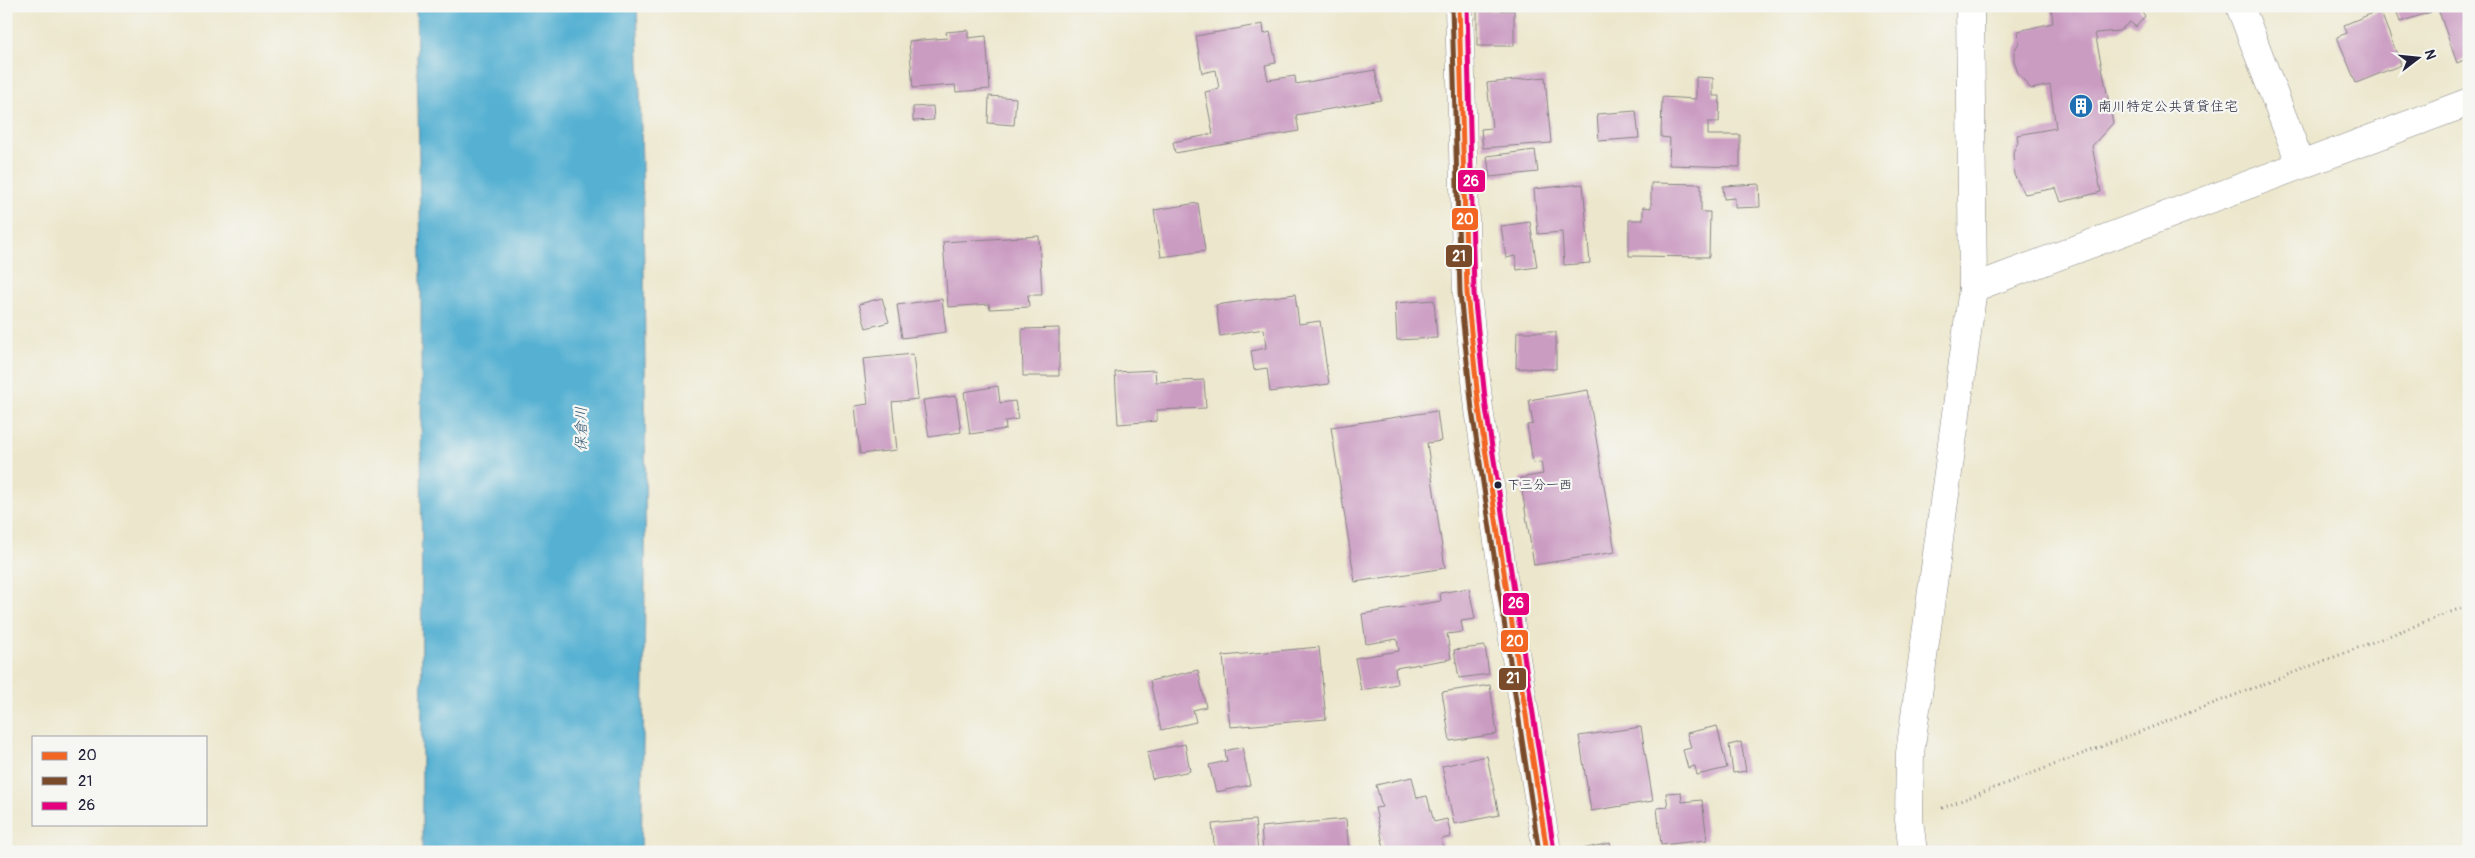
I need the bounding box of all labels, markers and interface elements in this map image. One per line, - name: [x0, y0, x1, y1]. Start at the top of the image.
- north arrow: [2392, 32, 2442, 82]
- text: N: [2421, 48, 2439, 61]
- building icon: 南川特定公共賃貸住宅: [2068, 93, 2094, 119]
- place label: 南川特定公共賃貸住宅: [2098, 98, 2238, 115]
- line badge: 26: [1457, 169, 1486, 193]
- text: 26: [1463, 173, 1479, 190]
- line badge: 20: [1451, 207, 1479, 231]
- text: 20: [1456, 211, 1474, 228]
- line badge: 21: [1445, 244, 1473, 268]
- text: 21: [1452, 248, 1466, 265]
- water label: 保倉川: [572, 406, 591, 452]
- place label: 下三分一西: [1507, 477, 1572, 493]
- marker: 下三分一西: [1493, 480, 1503, 490]
- line badge: 26: [1502, 592, 1530, 616]
- text: 26: [1508, 595, 1524, 612]
- line badge: 20: [1500, 629, 1529, 653]
- text: 20: [1506, 633, 1524, 650]
- line badge: 21: [1498, 667, 1527, 691]
- text: 21: [1506, 670, 1520, 687]
- legend: [32, 736, 208, 826]
- text: 20: [78, 746, 97, 765]
- text: 21: [78, 772, 92, 791]
- text: 26: [78, 796, 95, 815]

